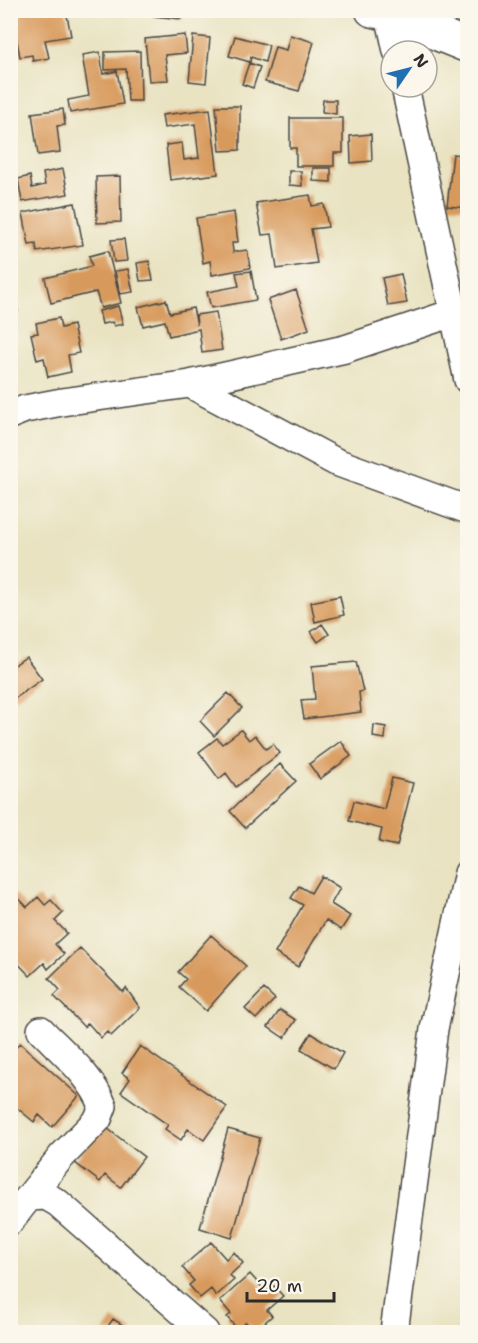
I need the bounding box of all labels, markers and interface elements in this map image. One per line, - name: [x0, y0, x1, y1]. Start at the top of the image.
- north arrow: [379, 39, 439, 99]
- text: N: [409, 49, 433, 72]
- scale bar: [247, 1265, 334, 1303]
- text: 20 m: [256, 1274, 302, 1298]

